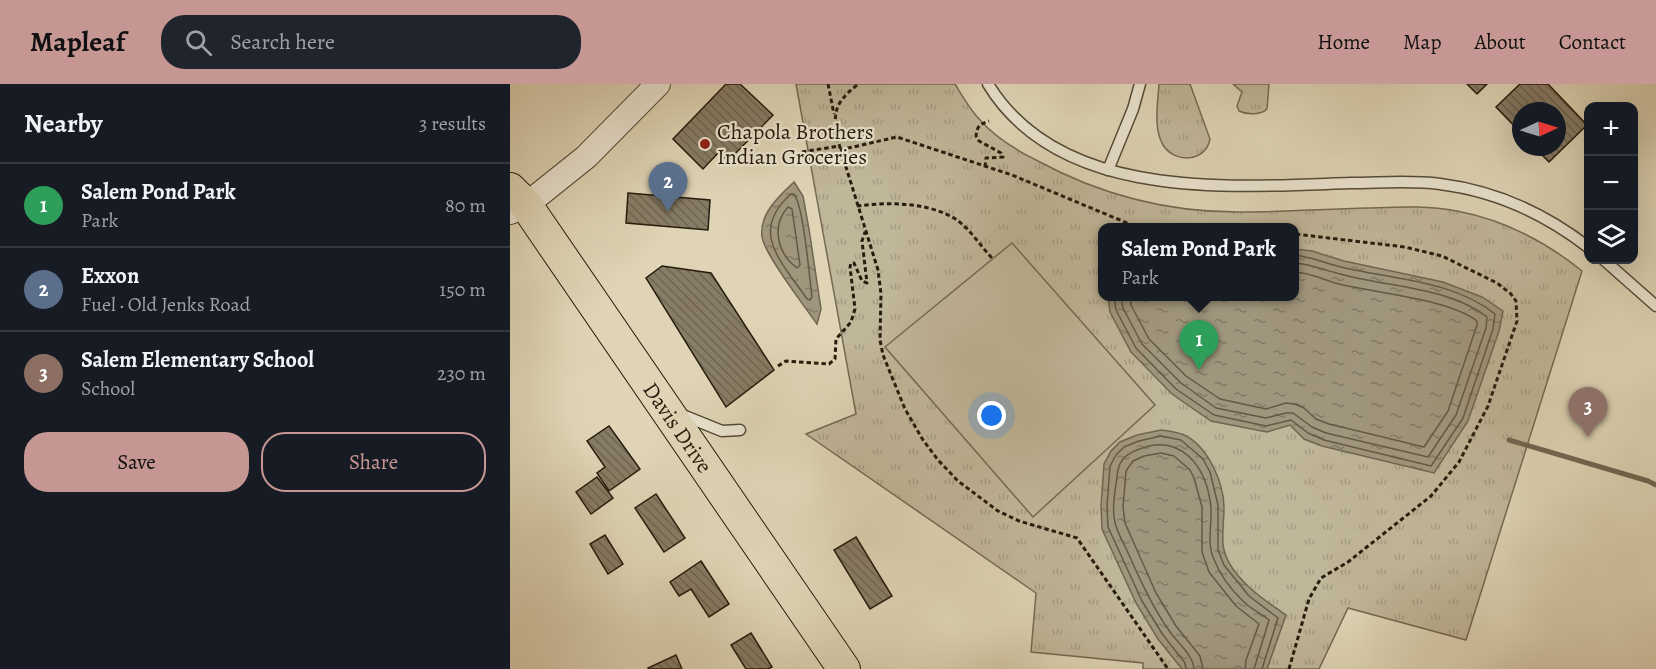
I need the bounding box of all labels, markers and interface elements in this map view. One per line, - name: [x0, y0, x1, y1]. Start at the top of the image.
- search box: [161, 15, 581, 69]
- text: Mapleaf: [30, 23, 125, 61]
- icon: search: [182, 26, 215, 59]
- text: Search here: [230, 27, 335, 57]
- text: Home: [1317, 28, 1370, 56]
- text: Map: [1403, 28, 1441, 56]
- text: About: [1474, 28, 1526, 56]
- text: Contact: [1559, 28, 1626, 56]
- north arrow: [1512, 102, 1566, 156]
- map controls: [1584, 102, 1638, 264]
- button: +: [1584, 102, 1638, 156]
- text: Nearby: [24, 106, 103, 141]
- text: 3 results: [419, 110, 486, 137]
- place label: Chapola Brothers Indian Groceries: [717, 117, 874, 172]
- marker: Chapola Brothers Indian Groceries: [698, 137, 712, 151]
- button: −: [1584, 156, 1638, 210]
- pin: 2: [648, 162, 688, 212]
- text: Salem Pond Park: [81, 177, 236, 207]
- text: 1: [40, 192, 47, 219]
- text: 80 m: [445, 192, 486, 219]
- text: Park: [81, 207, 119, 234]
- button: layers: [1584, 210, 1638, 264]
- popup: [1098, 223, 1299, 301]
- text: Salem Pond Park: [1121, 234, 1276, 264]
- text: Exxon: [81, 261, 139, 291]
- text: Park: [1121, 264, 1159, 291]
- text: 2: [39, 276, 48, 303]
- text: 150 m: [439, 276, 486, 303]
- text: Fuel · Old Jenks Road: [81, 291, 250, 318]
- pin: 1: [1180, 320, 1218, 370]
- text: Salem Elementary School: [81, 345, 314, 375]
- text: 3: [39, 360, 48, 387]
- text: 230 m: [437, 360, 486, 387]
- text: School: [81, 375, 135, 402]
- street label: Davis Drive: [636, 376, 719, 479]
- pin: 3: [1568, 388, 1608, 437]
- your location: [977, 401, 1006, 430]
- button: Save: [24, 432, 249, 492]
- button: Share: [261, 432, 486, 492]

